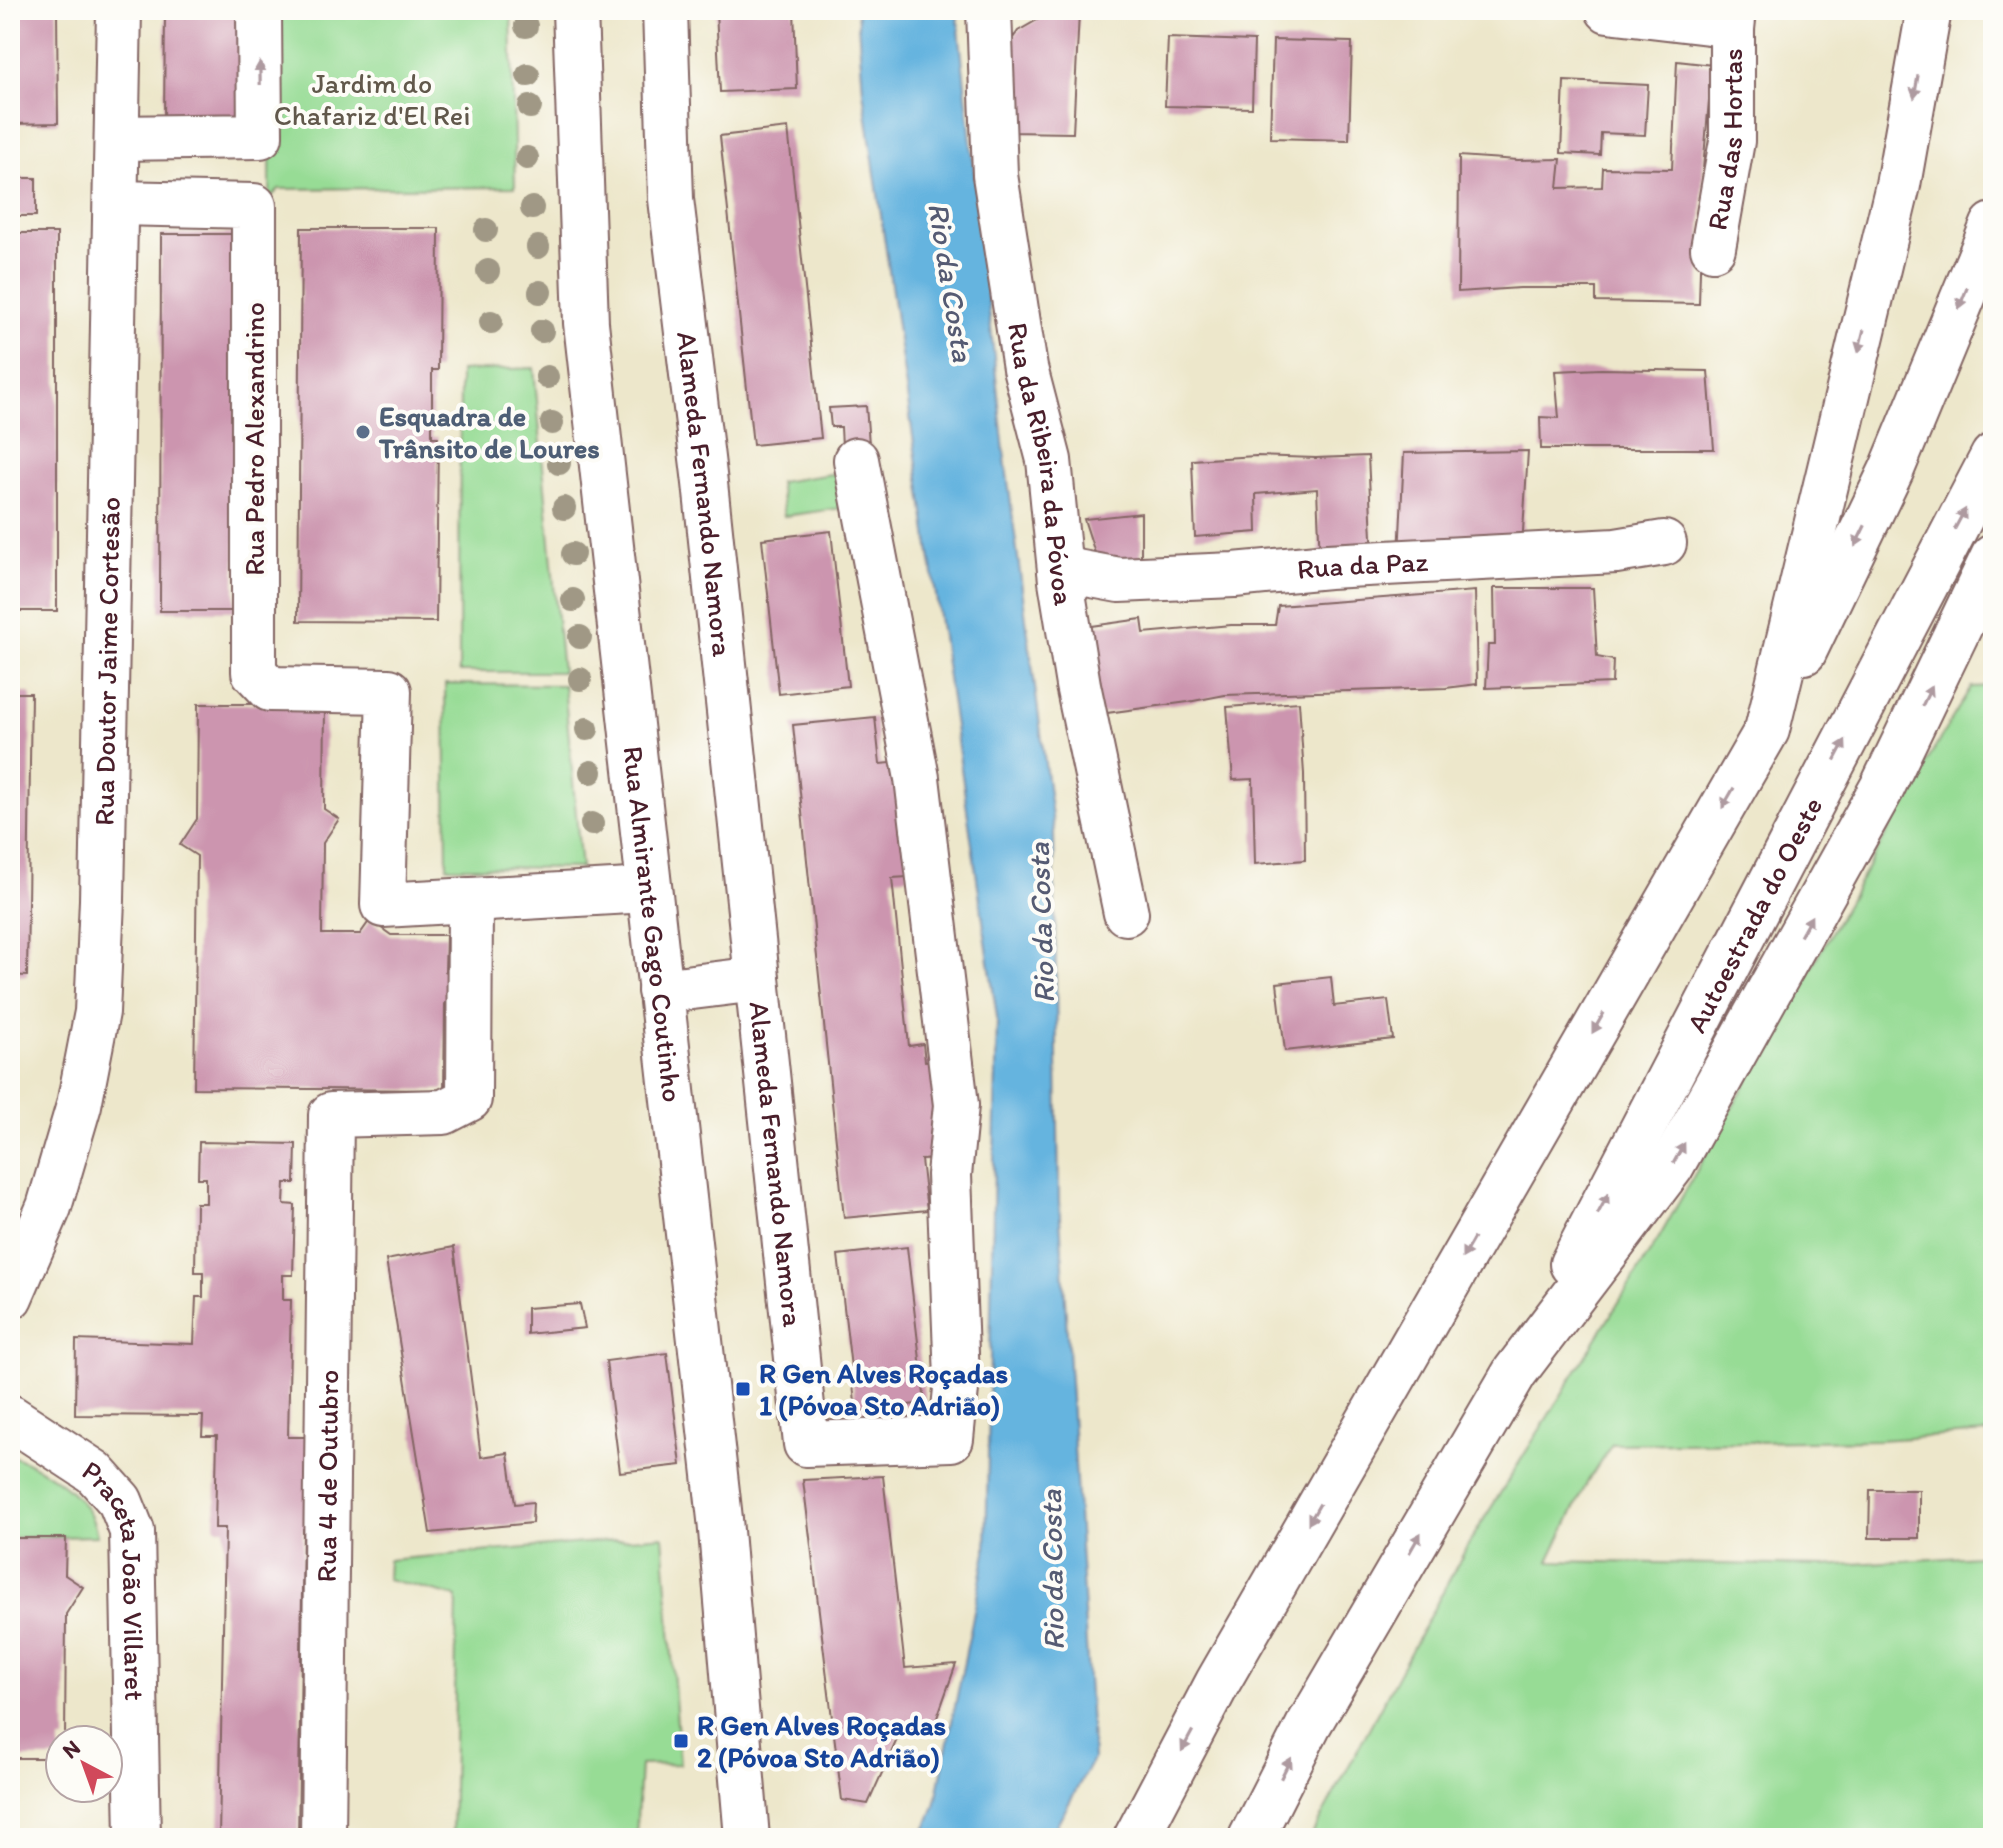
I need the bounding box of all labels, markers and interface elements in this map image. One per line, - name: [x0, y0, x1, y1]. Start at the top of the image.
- street label: Rua das Hortas: [1700, 48, 1750, 233]
- one-way arrow: [254, 60, 266, 85]
- park label: Jardim do Chafariz d'El Rei: [274, 66, 470, 132]
- one-way arrow: [1909, 75, 1921, 100]
- water label: Rio da Costa: [920, 200, 982, 365]
- one-way arrow: [1957, 286, 1970, 309]
- street label: Rua Pedro Alexandrino: [237, 302, 271, 576]
- street label: Rua da Ribeira da Póvoa: [1001, 320, 1082, 608]
- one-way arrow: [1854, 328, 1866, 353]
- street label: Alameda Fernando Namora: [670, 329, 740, 659]
- place label: Esquadra de Trânsito de Loures: [378, 399, 600, 465]
- marker: Esquadra de Trânsito de Loures: [354, 423, 372, 441]
- street label: Rua Doutor Jaime Cortesão: [86, 497, 127, 826]
- one-way arrow: [1954, 508, 1967, 531]
- one-way arrow: [1853, 524, 1867, 548]
- street label: Rua da Paz: [1295, 544, 1429, 586]
- one-way arrow: [1920, 684, 1933, 707]
- one-way arrow: [1833, 738, 1846, 761]
- street label: Rua Almirante Gago Coutinho: [617, 744, 690, 1104]
- one-way arrow: [1721, 786, 1735, 809]
- street label: Autoestrada do Oeste: [1679, 791, 1829, 1038]
- water label: Rio da Costa: [1020, 841, 1062, 1004]
- one-way arrow: [1799, 914, 1812, 937]
- street label: Alameda Fernando Namora: [743, 1000, 811, 1329]
- one-way arrow: [1591, 1012, 1605, 1034]
- one-way arrow: [1672, 1142, 1686, 1164]
- one-way arrow: [1596, 1192, 1610, 1215]
- one-way arrow: [1461, 1237, 1475, 1259]
- place label: R Gen Alves Roçadas 1 (Póvoa Sto Adrião): [759, 1356, 1008, 1422]
- street label: Rua 4 de Outubro: [309, 1370, 345, 1582]
- marker: R Gen Alves Roçadas 1 (Póvoa Sto Adrião): [734, 1380, 752, 1398]
- street label: Praceta João Villaret: [76, 1452, 152, 1701]
- water label: Rio da Costa: [1032, 1488, 1072, 1651]
- one-way arrow: [1308, 1503, 1322, 1525]
- one-way arrow: [1408, 1532, 1422, 1554]
- place label: R Gen Alves Roçadas 2 (Póvoa Sto Adrião): [697, 1708, 946, 1774]
- north arrow: [44, 1724, 124, 1804]
- one-way arrow: [1181, 1729, 1194, 1752]
- marker: R Gen Alves Roçadas 2 (Póvoa Sto Adrião): [672, 1732, 690, 1750]
- text: N: [57, 1734, 86, 1764]
- one-way arrow: [1280, 1757, 1293, 1780]

